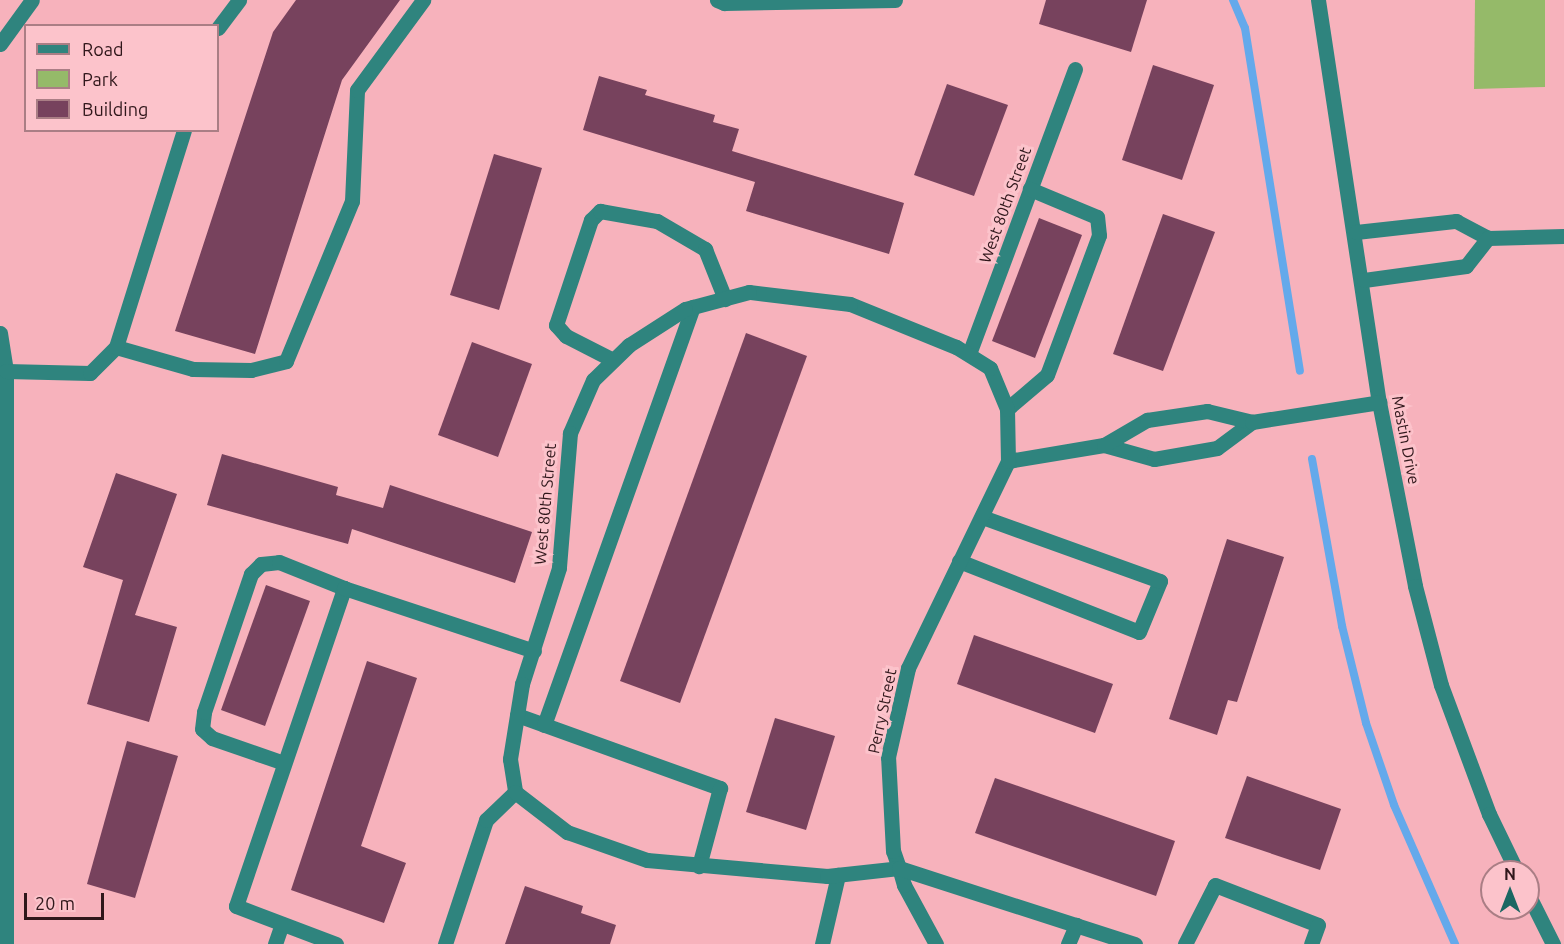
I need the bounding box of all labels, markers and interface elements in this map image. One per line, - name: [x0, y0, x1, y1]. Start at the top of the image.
- legend: [24, 24, 219, 132]
- text: Road: [82, 39, 124, 59]
- text: Park: [82, 69, 118, 89]
- text: Building: [82, 99, 148, 119]
- street label: West 80th Street: [975, 144, 1035, 266]
- street label: Mastin Drive: [1388, 394, 1424, 486]
- street label: West 80th Street: [530, 442, 560, 566]
- street label: Perry Street: [864, 667, 900, 755]
- north arrow: [1480, 860, 1540, 920]
- text: N: [1504, 865, 1516, 883]
- scale bar: [27, 881, 106, 919]
- text: 20 m: [35, 893, 75, 913]

